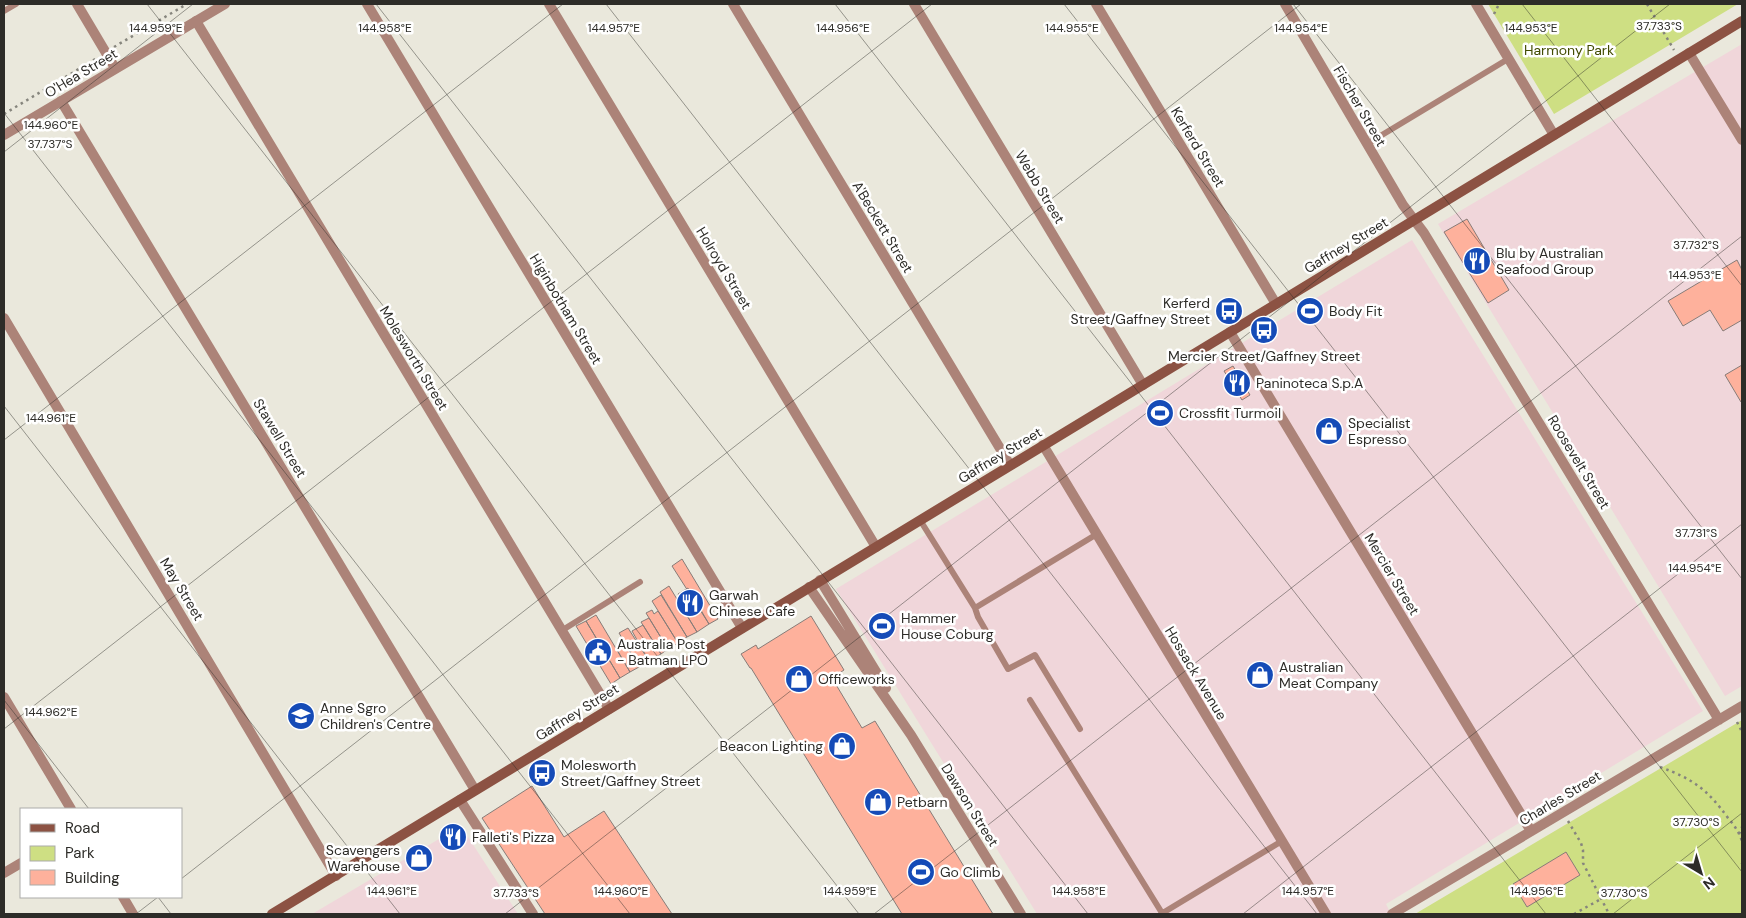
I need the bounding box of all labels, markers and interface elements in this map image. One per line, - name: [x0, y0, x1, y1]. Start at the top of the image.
- text: 37.733°S: [1636, 18, 1682, 34]
- text: 144.959°E: [129, 20, 183, 36]
- text: 144.958°E: [358, 20, 412, 36]
- text: 144.957°E: [588, 20, 640, 36]
- text: 144.956°E: [816, 20, 870, 36]
- text: 144.955°E: [1045, 20, 1099, 36]
- text: 144.954°E: [1274, 20, 1328, 36]
- text: 144.953°E: [1504, 20, 1558, 36]
- park label: Harmony Park: [1524, 41, 1614, 59]
- street label: O'Hea Street: [41, 44, 121, 102]
- street label: Fischer Street: [1330, 62, 1390, 150]
- street label: Kerferd Street: [1167, 104, 1229, 190]
- text: 144.960°E: [24, 117, 78, 133]
- text: 37.737°S: [27, 136, 73, 152]
- street label: Webb Street: [1011, 147, 1069, 227]
- street label: A'Beckett Street: [849, 178, 917, 276]
- street label: Gaffney Street: [1301, 213, 1391, 277]
- street label: Holroyd Street: [692, 224, 756, 312]
- text: 37.732°S: [1673, 237, 1719, 253]
- place label: Blu by Australian Seafood Group: [1496, 244, 1603, 278]
- restaurant icon: Blu by Australian Seafood Group: [1462, 246, 1492, 276]
- street label: Higinbotham Street: [526, 250, 606, 368]
- text: 144.953°E: [1668, 267, 1722, 283]
- place label: Kerferd Street/Gaffney Street: [1071, 294, 1210, 328]
- bus stop icon: Kerferd Street/Gaffney Street: [1214, 296, 1244, 326]
- sports icon: Body Fit: [1295, 296, 1325, 326]
- street label: Molesworth Street: [376, 302, 452, 414]
- place label: Body Fit: [1329, 302, 1382, 320]
- bus stop icon: Mercier Street/Gaffney Street: [1249, 315, 1279, 345]
- place label: Mercier Street/Gaffney Street: [1168, 347, 1360, 365]
- restaurant icon: Paninoteca S.p.A: [1222, 368, 1252, 398]
- place label: Paninoteca S.p.A: [1256, 374, 1363, 392]
- street label: Stawell Street: [249, 395, 311, 481]
- sports icon: Crossfit Turmoil: [1145, 398, 1175, 428]
- place label: Crossfit Turmoil: [1179, 404, 1281, 422]
- text: 144.961°E: [26, 410, 76, 426]
- street label: Roosevelt Street: [1544, 412, 1614, 512]
- place label: Specialist Espresso: [1348, 414, 1411, 448]
- shop icon: Specialist Espresso: [1314, 416, 1344, 446]
- street label: Gaffney Street: [955, 423, 1045, 487]
- text: 37.731°S: [1675, 525, 1717, 541]
- street label: Mercier Street: [1360, 530, 1424, 618]
- street label: May Street: [156, 554, 208, 624]
- text: 144.954°E: [1668, 560, 1722, 576]
- place label: Garwah Chinese Cafe: [709, 586, 795, 620]
- restaurant icon: Garwah Chinese Cafe: [675, 588, 705, 618]
- place label: Hammer House Coburg: [901, 609, 994, 643]
- sports icon: Hammer House Coburg: [867, 611, 897, 641]
- street label: Hossack Avenue: [1161, 623, 1231, 723]
- place label: Australia Post - Batman LPO: [617, 635, 708, 669]
- public building icon: Australia Post - Batman LPO: [583, 637, 613, 667]
- place label: Australian Meat Company: [1279, 658, 1378, 692]
- shop icon: Australian Meat Company: [1245, 660, 1275, 690]
- shop icon: Officeworks: [784, 664, 814, 694]
- place label: Officeworks: [818, 670, 895, 688]
- street label: Gaffney Street: [532, 679, 622, 745]
- place label: Anne Sgro Children's Centre: [320, 699, 431, 733]
- school or university icon: Anne Sgro Children's Centre: [286, 701, 316, 731]
- text: 144.962°E: [25, 704, 78, 720]
- shop icon: Beacon Lighting: [827, 731, 857, 761]
- place label: Beacon Lighting: [720, 737, 823, 755]
- place label: Molesworth Street/Gaffney Street: [561, 756, 700, 790]
- bus stop icon: Molesworth Street/Gaffney Street: [527, 758, 557, 788]
- street label: Dawson Street: [937, 760, 1003, 850]
- street label: Charles Street: [1516, 766, 1604, 830]
- shop icon: Petbarn: [863, 787, 893, 817]
- place label: Petbarn: [897, 793, 948, 811]
- legend: [20, 808, 182, 898]
- text: 37.730°S: [1672, 814, 1720, 830]
- text: Road: [65, 818, 100, 838]
- restaurant icon: Falleti's Pizza: [438, 822, 468, 852]
- place label: Falleti's Pizza: [472, 828, 554, 846]
- place label: Scavengers Warehouse: [326, 841, 400, 875]
- text: Park: [65, 843, 95, 863]
- shop icon: Scavengers Warehouse: [404, 843, 434, 873]
- north arrow: [1676, 848, 1726, 898]
- sports icon: Go Climb: [906, 857, 936, 887]
- place label: Go Climb: [940, 863, 1001, 881]
- text: Building: [65, 868, 120, 888]
- text: N: [1699, 873, 1719, 893]
- text: 144.961°E: [367, 883, 417, 899]
- text: 144.960°E: [594, 883, 648, 899]
- text: 144.959°E: [823, 883, 877, 899]
- text: 144.958°E: [1052, 883, 1106, 899]
- text: 144.957°E: [1282, 883, 1334, 899]
- text: 144.956°E: [1510, 883, 1564, 899]
- text: 37.733°S: [493, 885, 539, 901]
- text: 37.730°S: [1600, 885, 1648, 901]

